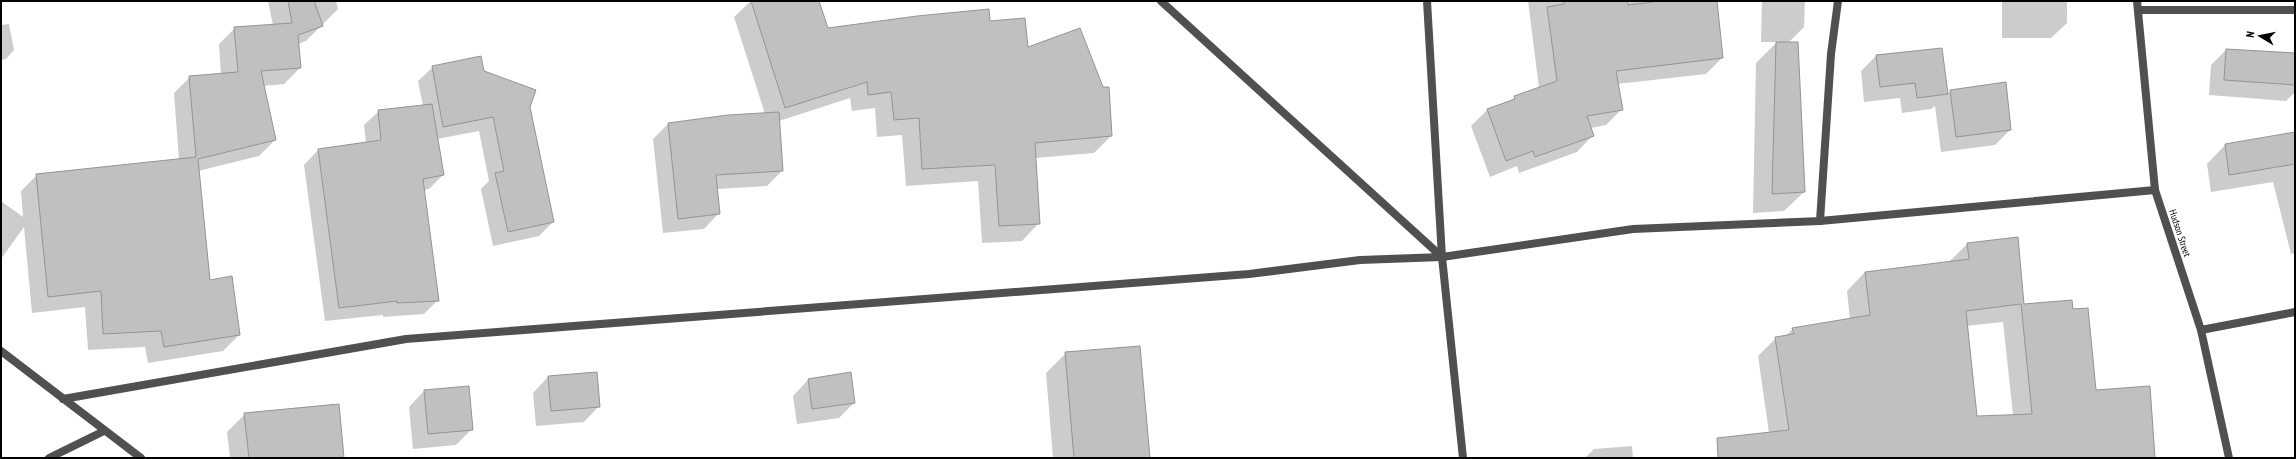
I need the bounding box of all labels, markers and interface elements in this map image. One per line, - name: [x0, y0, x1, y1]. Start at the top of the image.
- north arrow: [2240, 16, 2280, 56]
- text: N: [2243, 30, 2258, 38]
- street label: Hudson Street: [2166, 208, 2194, 259]

